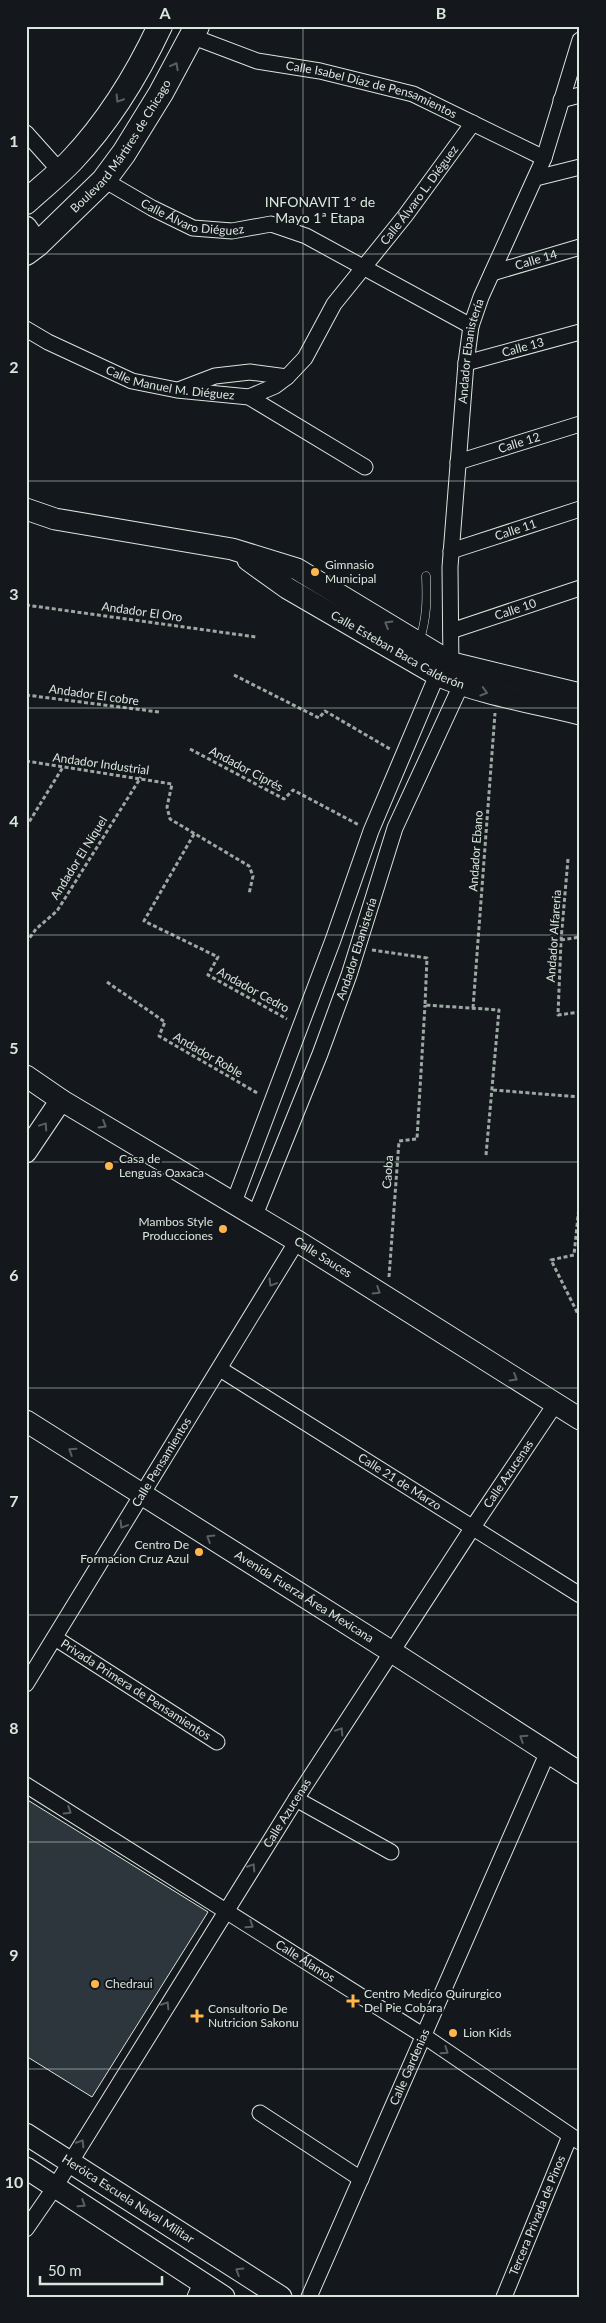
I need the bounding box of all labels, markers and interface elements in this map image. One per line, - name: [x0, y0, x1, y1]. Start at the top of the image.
- text: A: [158, 3, 171, 22]
- text: B: [436, 3, 446, 22]
- street label: Calle Isabel Díaz de Pensamientos: [285, 58, 460, 121]
- one-way arrow: [169, 63, 179, 72]
- street label: Boulevard Mártires de Chicago: [67, 77, 174, 216]
- one-way arrow: [116, 94, 126, 103]
- text: 1: [9, 131, 19, 150]
- street label: Calle Álvaro L. Diéguez: [377, 142, 462, 248]
- district label: INFONAVIT 1º de Mayo 1ª Etapa: [265, 193, 375, 226]
- street label: Calle Álvaro Diéguez: [138, 195, 246, 238]
- street label: Calle 14: [513, 246, 559, 273]
- street label: Andador Ebanistería: [455, 297, 487, 404]
- street label: Calle 13: [500, 334, 546, 360]
- text: 2: [9, 357, 19, 376]
- street label: Calle Manuel M. Diéguez: [104, 362, 236, 403]
- street label: Calle 12: [496, 429, 542, 456]
- street label: Calle 11: [493, 516, 538, 543]
- place label: Gimnasio Municipal: [325, 557, 376, 586]
- marker: Gimnasio Municipal: [309, 566, 321, 578]
- text: 3: [9, 584, 19, 603]
- street label: Calle 10: [493, 595, 538, 623]
- street label: Andador El Oro: [101, 598, 184, 625]
- street label: Calle Esteban Baca Calderón: [328, 607, 466, 692]
- one-way arrow: [385, 620, 394, 630]
- street label: Andador El cobre: [48, 681, 140, 708]
- one-way arrow: [480, 686, 488, 696]
- street label: Andador Ciprés: [207, 743, 286, 794]
- street label: Andador Industrial: [52, 749, 150, 778]
- street label: Andador Ebano: [465, 810, 486, 892]
- text: 4: [9, 811, 19, 830]
- street label: Andador El Níquel: [47, 813, 110, 902]
- street label: Andador Alfareria: [543, 889, 564, 983]
- street label: Andador Ebanistería: [333, 896, 380, 1002]
- street label: Andador Cedro: [215, 964, 292, 1016]
- street label: Andador Roble: [171, 1029, 246, 1081]
- text: 5: [9, 1038, 19, 1057]
- one-way arrow: [98, 1119, 107, 1129]
- one-way arrow: [38, 1122, 47, 1132]
- place label: Casa de Lenguas Oaxaca: [119, 1151, 204, 1180]
- street label: Caoba: [379, 1155, 396, 1189]
- marker: Casa de Lenguas Oaxaca: [103, 1160, 115, 1172]
- place label: Mambos Style Producciones: [139, 1214, 213, 1243]
- marker: Mambos Style Producciones: [217, 1223, 229, 1235]
- street label: Calle Sauces: [292, 1233, 355, 1281]
- text: 6: [9, 1265, 19, 1284]
- one-way arrow: [269, 1277, 279, 1286]
- one-way arrow: [371, 1285, 380, 1295]
- one-way arrow: [509, 1371, 518, 1381]
- street label: Calle Pensamientos: [128, 1414, 194, 1509]
- street label: Calle Azucenas: [480, 1437, 536, 1511]
- one-way arrow: [69, 1448, 78, 1457]
- street label: Calle 21 de Marzo: [355, 1449, 444, 1513]
- text: 7: [9, 1491, 19, 1510]
- one-way arrow: [119, 1520, 129, 1529]
- one-way arrow: [206, 1535, 215, 1544]
- place label: Centro De Formacion Cruz Azul: [80, 1537, 189, 1566]
- marker: Centro De Formacion Cruz Azul: [193, 1546, 205, 1558]
- street label: Avenida Fuerza Área Mexicana: [232, 1547, 377, 1646]
- street label: Privada Primera de Pensamientos: [58, 1636, 214, 1743]
- text: 8: [9, 1718, 19, 1737]
- one-way arrow: [334, 1727, 344, 1736]
- one-way arrow: [520, 1735, 529, 1745]
- street label: Calle Azucenas: [260, 1776, 314, 1850]
- one-way arrow: [62, 1805, 71, 1814]
- one-way arrow: [246, 1864, 255, 1873]
- one-way arrow: [244, 1919, 253, 1928]
- street label: Calle Álamos: [273, 1936, 338, 1985]
- text: 9: [9, 1945, 19, 1964]
- place label: Chedraui: [105, 1976, 153, 1991]
- marker: Chedraui: [89, 1978, 101, 1990]
- place label: Centro Medico Quirurgico Del Pie Cobara: [364, 1986, 502, 2015]
- marker: Centro Medico Quirurgico Del Pie Cobara: [346, 1994, 360, 2008]
- one-way arrow: [160, 2001, 170, 2010]
- place label: Consultorio De Nutricion Sakonu: [208, 2001, 299, 2030]
- marker: Consultorio De Nutricion Sakonu: [190, 2009, 204, 2023]
- place label: Lion Kids: [463, 2025, 511, 2040]
- street label: Calle Gardenias: [386, 2026, 433, 2107]
- marker: Lion Kids: [447, 2027, 459, 2039]
- one-way arrow: [440, 2045, 449, 2054]
- one-way arrow: [74, 2140, 84, 2149]
- street label: Heróica Escuela Naval Militar: [59, 2151, 198, 2247]
- street label: Tercera Privada de Pinos: [506, 2153, 568, 2278]
- text: 10: [5, 2172, 23, 2191]
- one-way arrow: [76, 2198, 85, 2207]
- scale bar: [40, 2253, 162, 2285]
- text: 50 m: [48, 2261, 82, 2279]
- one-way arrow: [236, 2267, 245, 2277]

